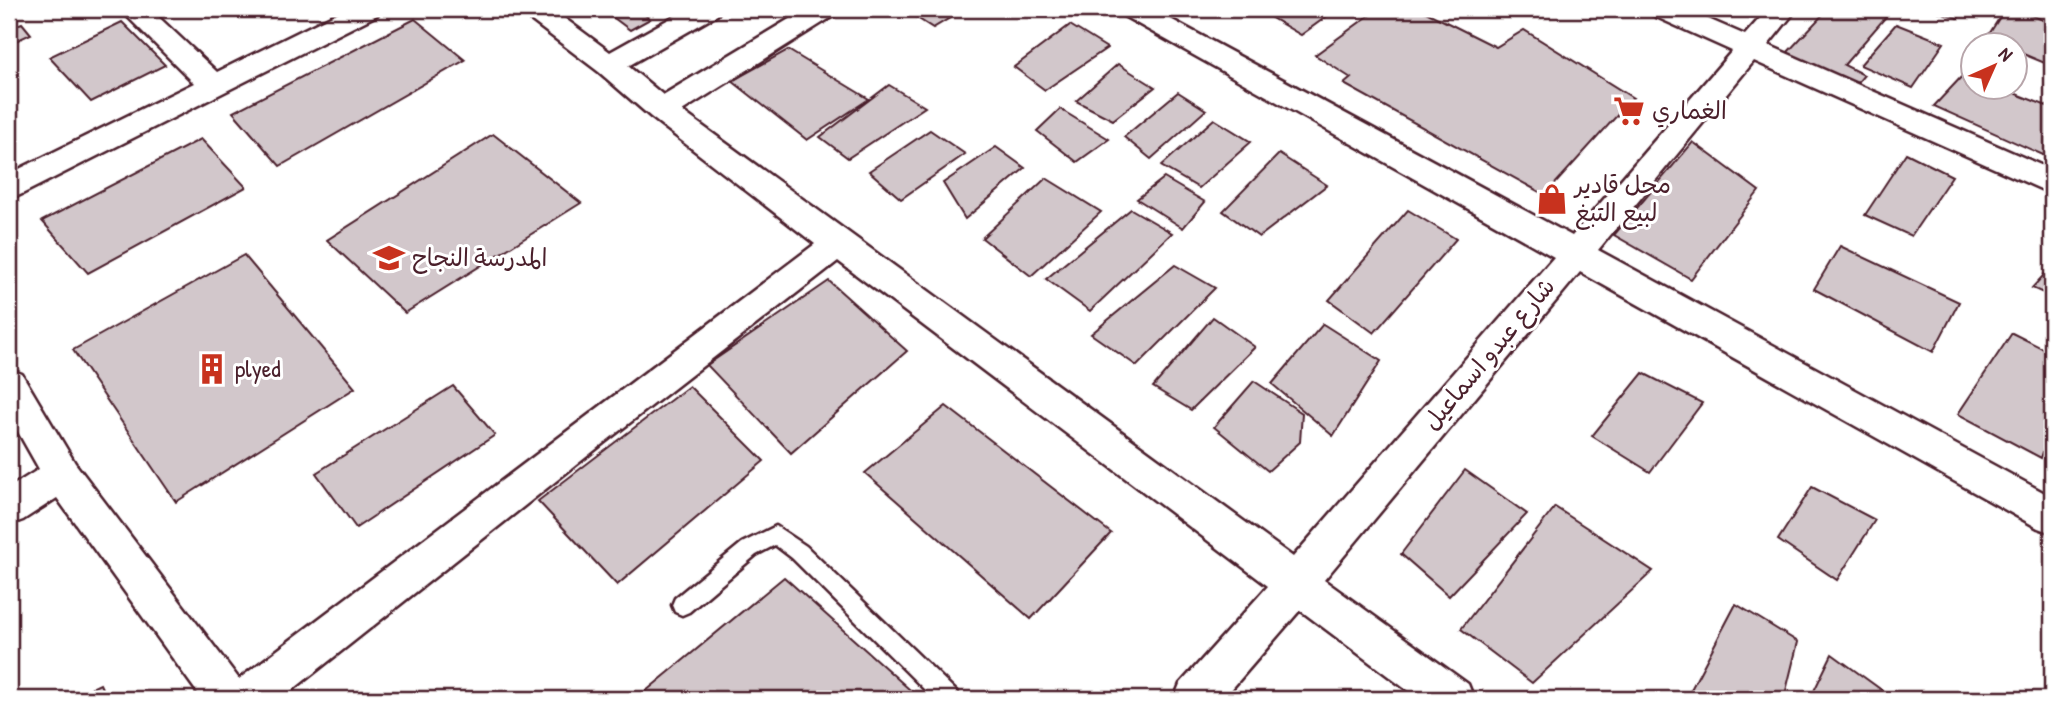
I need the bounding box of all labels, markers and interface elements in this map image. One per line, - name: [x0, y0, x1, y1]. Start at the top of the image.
- north arrow: [1960, 32, 2030, 102]
- text: N: [1993, 41, 2019, 67]
- supermarket icon: الغماري: [1612, 94, 1646, 128]
- place label: الغماري: [1652, 94, 1727, 128]
- place label: محل قادير لبيع التبغ: [1573, 168, 1671, 230]
- shop icon: محل قادير لبيع التبغ: [1535, 182, 1569, 216]
- school or university icon: المدرسة النجاح: [372, 241, 406, 275]
- place label: المدرسة النجاح: [412, 241, 547, 274]
- street label: شارع عبدو اسماعيل: [1415, 271, 1563, 437]
- building icon: plyed: [195, 352, 229, 386]
- place label: plyed: [235, 352, 281, 384]

